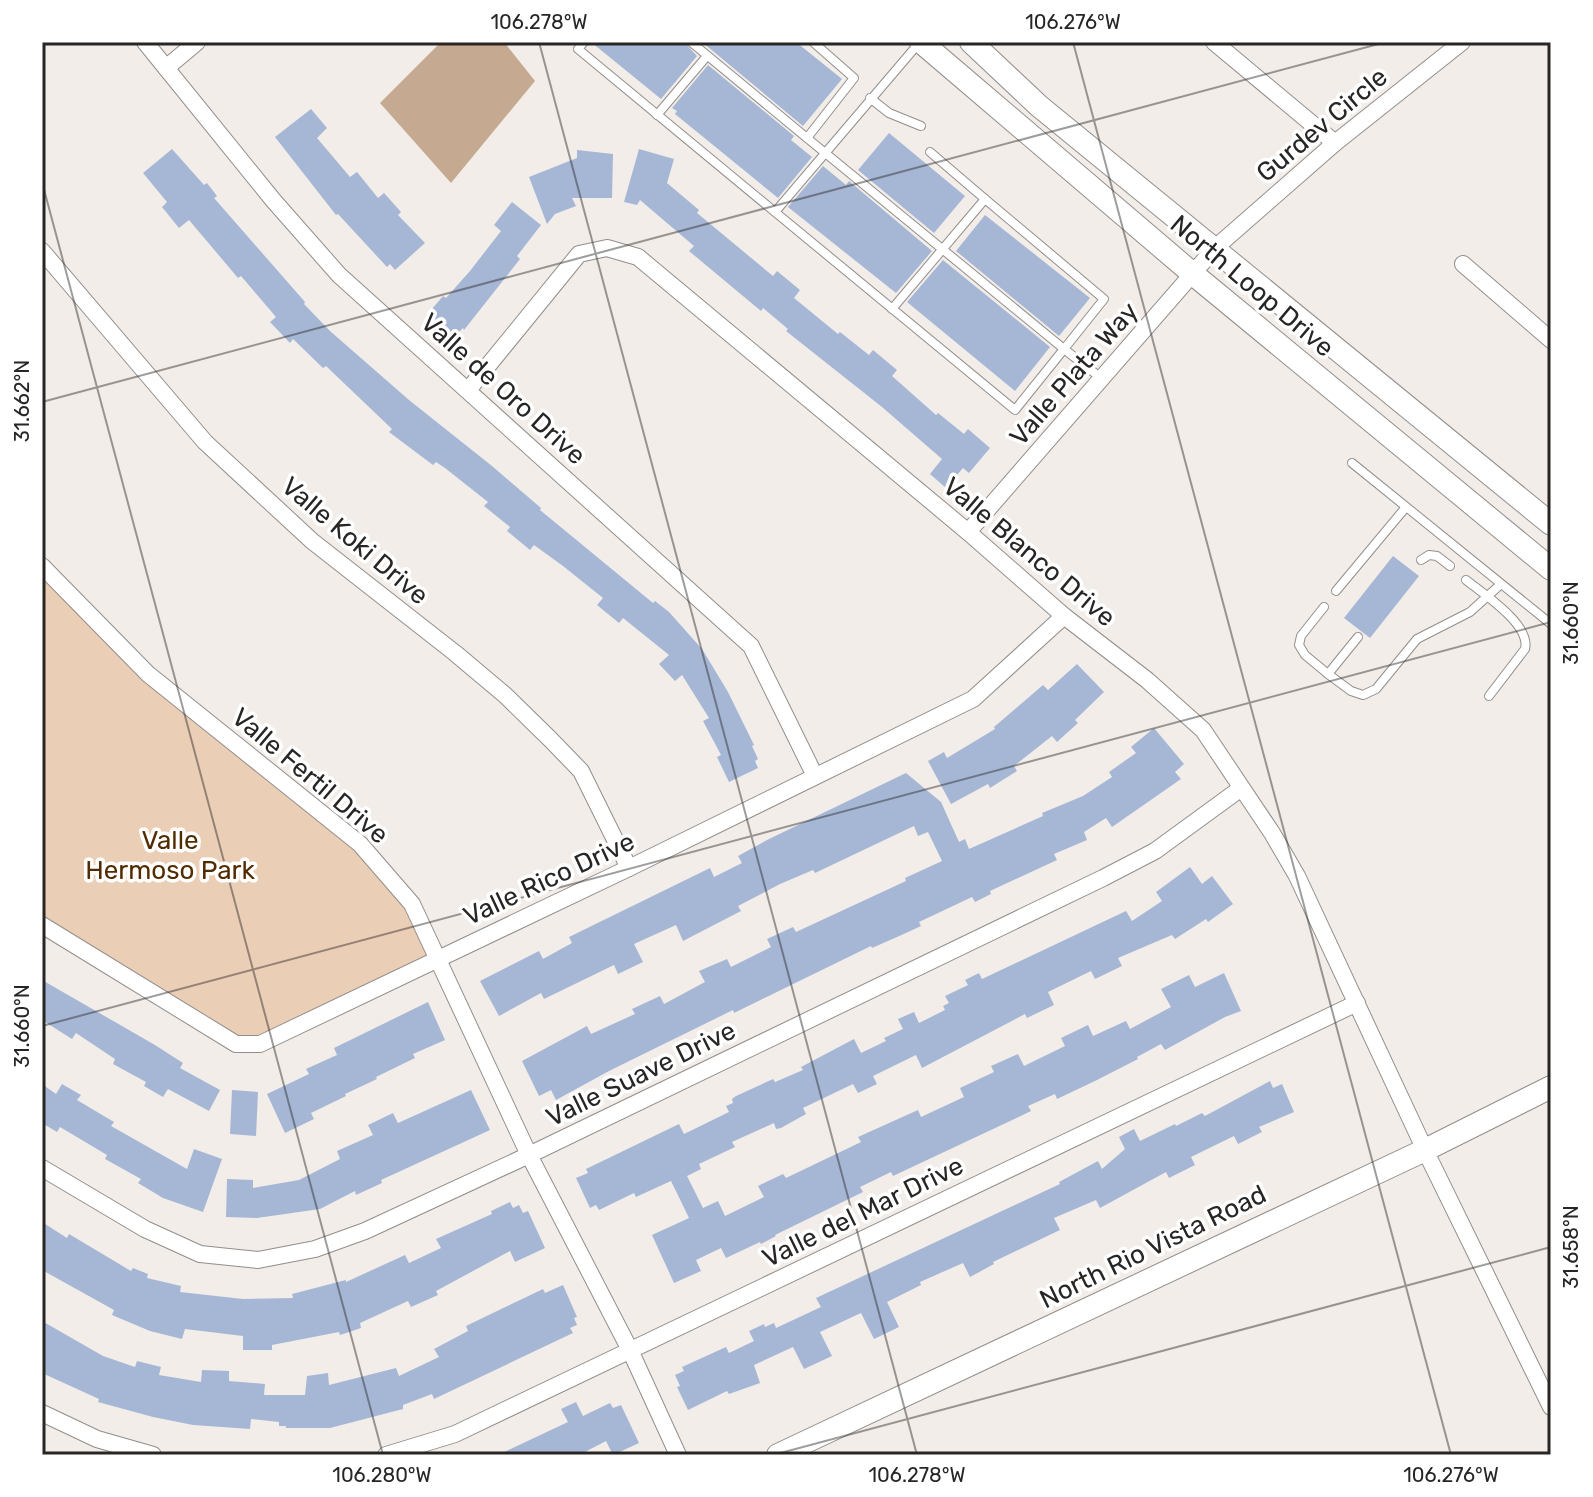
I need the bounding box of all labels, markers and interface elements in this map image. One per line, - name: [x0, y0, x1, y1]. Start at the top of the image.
- text: 106.278°W: [491, 10, 587, 34]
- text: 106.276°W: [1025, 10, 1121, 34]
- street label: Gurdev Circle: [1250, 61, 1394, 189]
- street label: North Loop Drive: [1164, 209, 1340, 363]
- street label: Valle Plata Way: [1003, 296, 1145, 452]
- street label: Valle de Oro Drive: [414, 307, 592, 471]
- text: 31.662°N: [10, 360, 34, 442]
- street label: Valle Koki Drive: [275, 471, 435, 611]
- street label: Valle Blanco Drive: [936, 471, 1122, 633]
- text: 31.660°N: [1559, 581, 1583, 665]
- street label: Valle Fertil Drive: [226, 702, 394, 850]
- park label: Valle Hermoso Park: [85, 825, 255, 886]
- street label: Valle Rico Drive: [459, 826, 639, 932]
- text: 31.660°N: [10, 984, 34, 1068]
- street label: Valle Suave Drive: [541, 1015, 741, 1133]
- street label: Valle del Mar Drive: [758, 1150, 968, 1274]
- street label: North Rio Vista Road: [1035, 1179, 1271, 1315]
- text: 31.658°N: [1559, 1205, 1583, 1289]
- text: 106.280°W: [332, 1463, 432, 1487]
- text: 106.278°W: [869, 1463, 965, 1487]
- text: 106.276°W: [1403, 1463, 1499, 1487]

